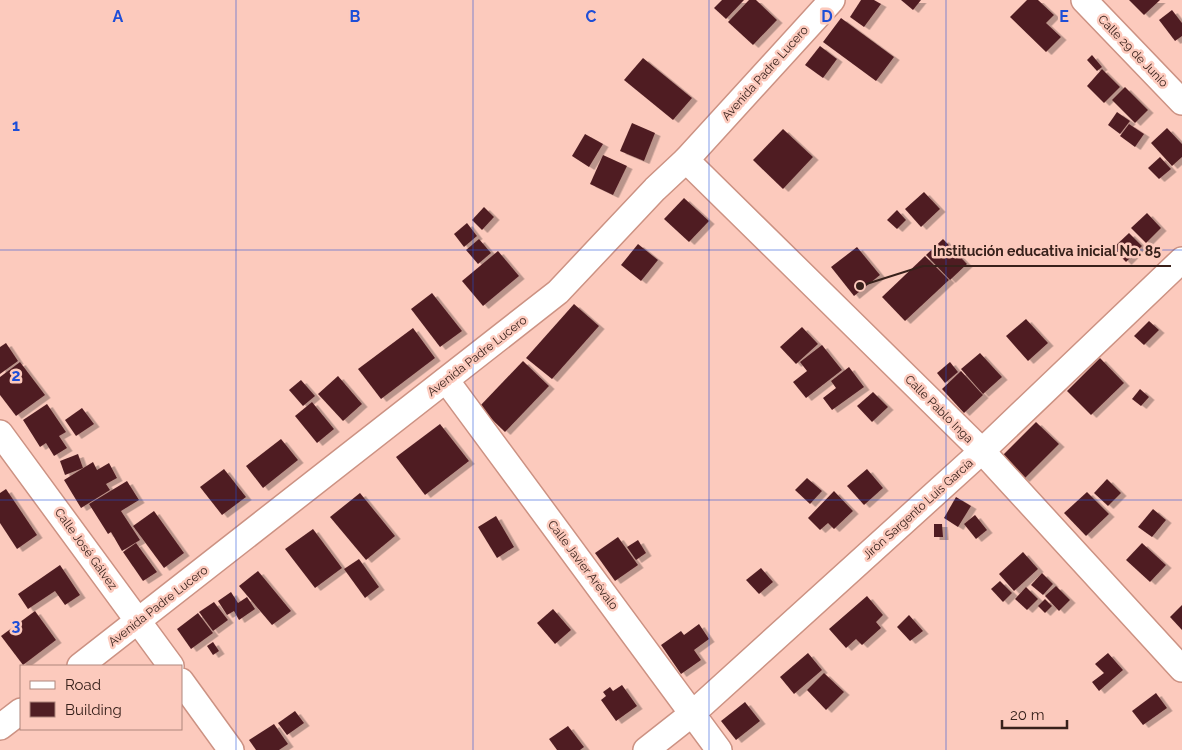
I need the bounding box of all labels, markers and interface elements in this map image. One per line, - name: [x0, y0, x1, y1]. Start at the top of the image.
- text: A: [113, 7, 124, 26]
- text: B: [350, 7, 361, 26]
- text: C: [586, 7, 597, 26]
- text: D: [821, 7, 833, 26]
- text: E: [1059, 7, 1069, 26]
- street label: Calle 29 de Junio: [1095, 12, 1171, 90]
- street label: Avenida Padre Lucero: [719, 23, 811, 123]
- text: 1: [12, 116, 20, 135]
- callout: Institución educativa inicial No. 85: [923, 237, 1171, 266]
- text: Institución educativa inicial No. 85: [933, 243, 1161, 259]
- street label: Avenida Padre Lucero: [425, 313, 529, 399]
- text: 2: [11, 366, 21, 385]
- street label: Calle Pablo Inga: [902, 372, 976, 446]
- street label: Jirón Sargento Luis García: [860, 456, 976, 562]
- street label: Calle José Gálvez: [52, 506, 120, 592]
- street label: Calle Javier Arévalo: [545, 518, 621, 612]
- street label: Avenida Padre Lucero: [106, 563, 210, 649]
- text: 3: [12, 616, 21, 635]
- legend: [20, 665, 182, 730]
- text: Road: [65, 676, 101, 694]
- scale bar: [1002, 698, 1067, 730]
- text: Building: [65, 701, 122, 719]
- text: 20 m: [1010, 706, 1045, 724]

